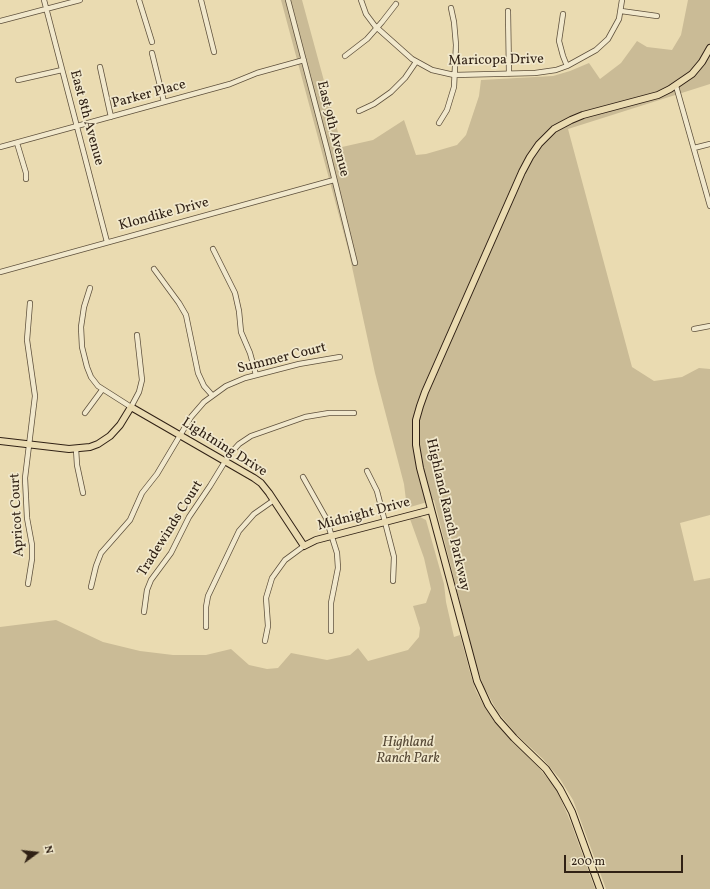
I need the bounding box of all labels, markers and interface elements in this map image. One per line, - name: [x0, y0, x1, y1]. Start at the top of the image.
- street label: Maricopa Drive: [448, 52, 544, 70]
- street label: East 8th Avenue: [65, 68, 107, 168]
- street label: Parker Place: [110, 77, 188, 113]
- street label: East 9th Avenue: [312, 79, 352, 179]
- street label: Klondike Drive: [117, 195, 211, 235]
- street label: Summer Court: [236, 340, 328, 378]
- street label: Lightning Drive: [178, 415, 270, 481]
- street label: Highland Ranch Parkway: [421, 437, 473, 593]
- street label: Apricot Court: [7, 473, 29, 557]
- street label: Tradewinds Court: [135, 478, 207, 580]
- street label: Midnight Drive: [316, 495, 412, 535]
- park label: Highland Ranch Park: [376, 735, 440, 768]
- north arrow: [16, 833, 56, 873]
- text: N: [40, 844, 56, 856]
- scale bar: [566, 847, 685, 873]
- text: 200 m: [571, 854, 605, 870]

